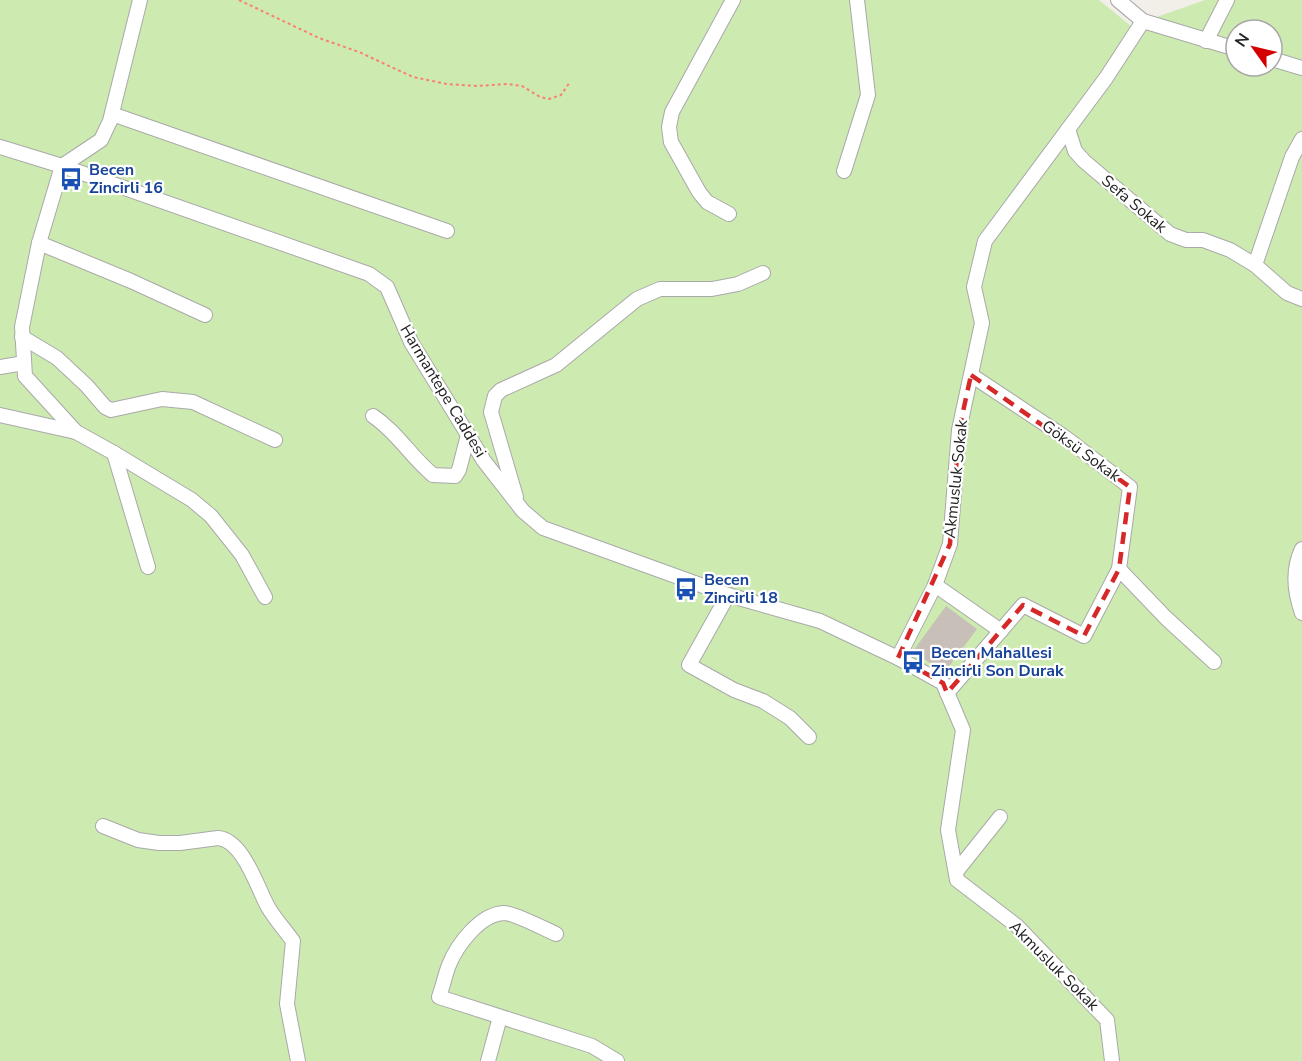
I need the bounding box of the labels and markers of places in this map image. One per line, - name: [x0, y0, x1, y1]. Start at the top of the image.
- place label: Becen Zincirli 16: [89, 159, 163, 199]
- bus stop icon: Becen Zincirli 16: [58, 166, 84, 192]
- place label: Becen Zincirli 18: [704, 569, 778, 609]
- bus stop icon: Becen Zincirli 18: [673, 576, 699, 602]
- place label: Becen Mahallesi Zincirli Son Durak: [931, 642, 1064, 682]
- bus stop icon: Becen Mahallesi Zincirli Son Durak: [900, 649, 926, 675]

